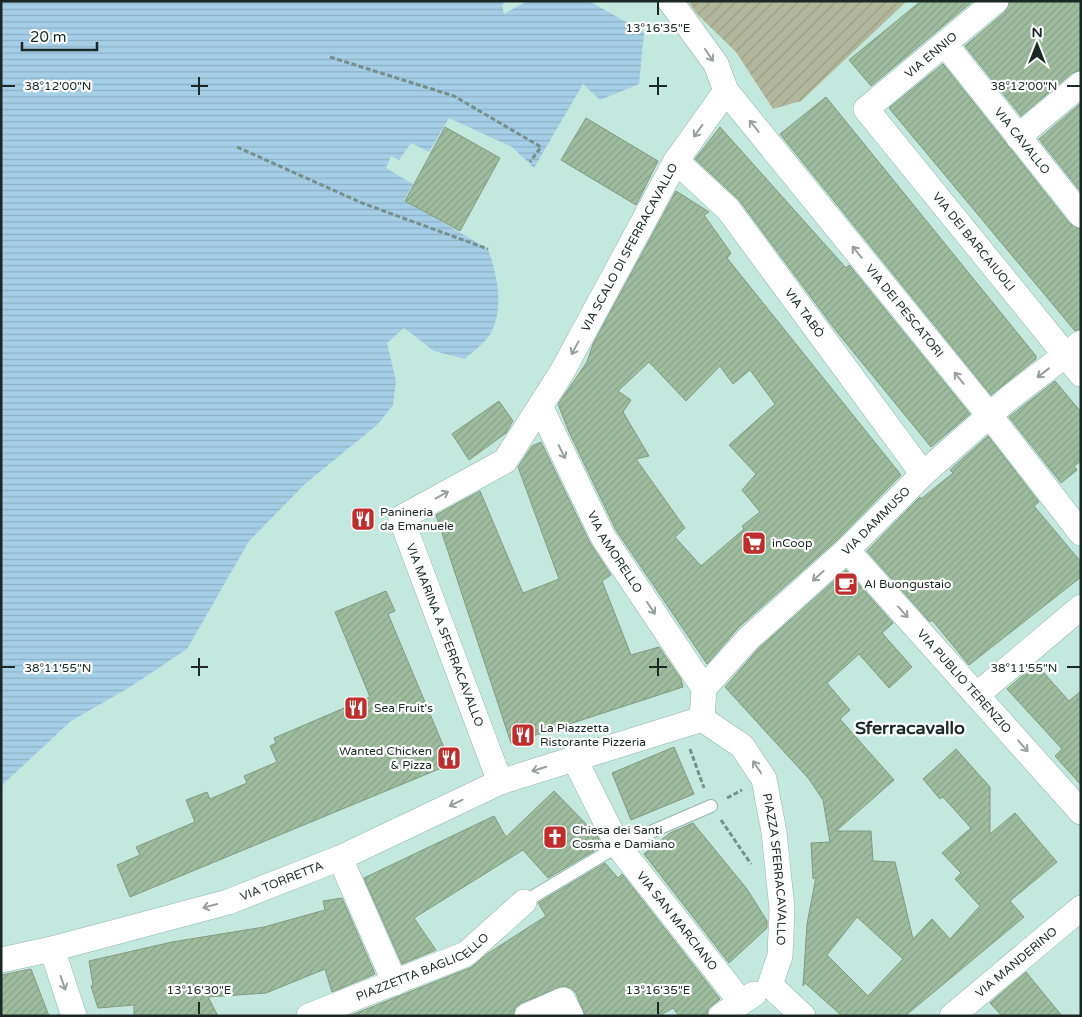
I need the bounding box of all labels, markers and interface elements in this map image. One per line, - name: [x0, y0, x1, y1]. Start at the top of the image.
- scale bar: [22, 20, 98, 52]
- north arrow: [1012, 20, 1062, 70]
- text: 13°16'35"E: [625, 21, 691, 35]
- text: N: [1031, 24, 1043, 41]
- text: 20 m: [30, 28, 67, 46]
- street label: VIA ENNIO: [902, 29, 960, 81]
- one-way arrow: [705, 47, 715, 61]
- text: 38°12'00"N: [25, 79, 92, 93]
- text: 38°12'00"N: [991, 79, 1058, 93]
- street label: VIA CAVALLO: [992, 105, 1053, 177]
- one-way arrow: [749, 119, 760, 132]
- one-way arrow: [693, 124, 703, 138]
- street label: VIA SCALO DI SFERRACAVALLO: [578, 160, 681, 334]
- street label: VIA DEI BARCAIUOLI: [930, 190, 1018, 294]
- one-way arrow: [851, 246, 862, 259]
- street label: VIA DEI PESCATORI: [863, 262, 946, 360]
- street label: VIA TABÒ: [782, 286, 827, 341]
- one-way arrow: [570, 341, 580, 356]
- one-way arrow: [1036, 368, 1050, 378]
- one-way arrow: [954, 372, 965, 385]
- one-way arrow: [558, 444, 567, 459]
- street label: VIA DAMMUSO: [839, 484, 913, 558]
- one-way arrow: [435, 490, 450, 500]
- place label: Panineria da Emanuele: [380, 505, 454, 533]
- restaurant icon: Panineria da Emanuele: [350, 506, 376, 532]
- street label: VIA AMORELLO: [585, 509, 646, 596]
- supermarket icon: inCoop: [741, 530, 767, 556]
- place label: inCoop: [772, 536, 813, 550]
- street label: VIA MARINA A SFERRACAVALLO: [403, 541, 487, 729]
- one-way arrow: [812, 570, 825, 582]
- cafe icon: Al Buongustaio: [833, 571, 859, 597]
- place label: Al Buongustaio: [864, 577, 951, 591]
- one-way arrow: [646, 601, 656, 615]
- one-way arrow: [898, 605, 909, 618]
- street label: VIA PUBLIO TERENZIO: [914, 627, 1014, 736]
- text: 38°11'55"N: [25, 661, 92, 675]
- text: 38°11'55"N: [991, 661, 1058, 675]
- restaurant icon: Sea Fruit's: [343, 695, 369, 721]
- place label: Sea Fruit's: [374, 701, 433, 715]
- district label: Sferracavallo: [855, 717, 965, 739]
- place label: La Piazzetta Ristorante Pizzeria: [540, 721, 646, 749]
- restaurant icon: La Piazzetta Ristorante Pizzeria: [510, 722, 536, 748]
- one-way arrow: [1017, 740, 1029, 753]
- place label: Wanted Chicken & Pizza: [339, 744, 432, 772]
- restaurant icon: Wanted Chicken & Pizza: [436, 745, 462, 771]
- one-way arrow: [751, 760, 762, 774]
- one-way arrow: [531, 765, 547, 774]
- street label: PIAZZA SFERRACAVALLO: [760, 792, 789, 946]
- one-way arrow: [449, 798, 464, 808]
- place label: Chiesa dei Santi Cosma e Damiano: [572, 823, 675, 851]
- church icon: Chiesa dei Santi Cosma e Damiano: [542, 824, 568, 850]
- street label: VIA TORRETTA: [238, 858, 325, 904]
- street label: VIA SAN MARCIANO: [634, 869, 721, 974]
- one-way arrow: [202, 902, 218, 912]
- street label: VIA MANDERINO: [973, 924, 1060, 1000]
- street label: PIAZZETTA BAGLICELLO: [354, 930, 492, 1004]
- one-way arrow: [59, 974, 68, 990]
- text: 13°16'30"E: [166, 983, 232, 997]
- text: 13°16'35"E: [625, 983, 691, 997]

